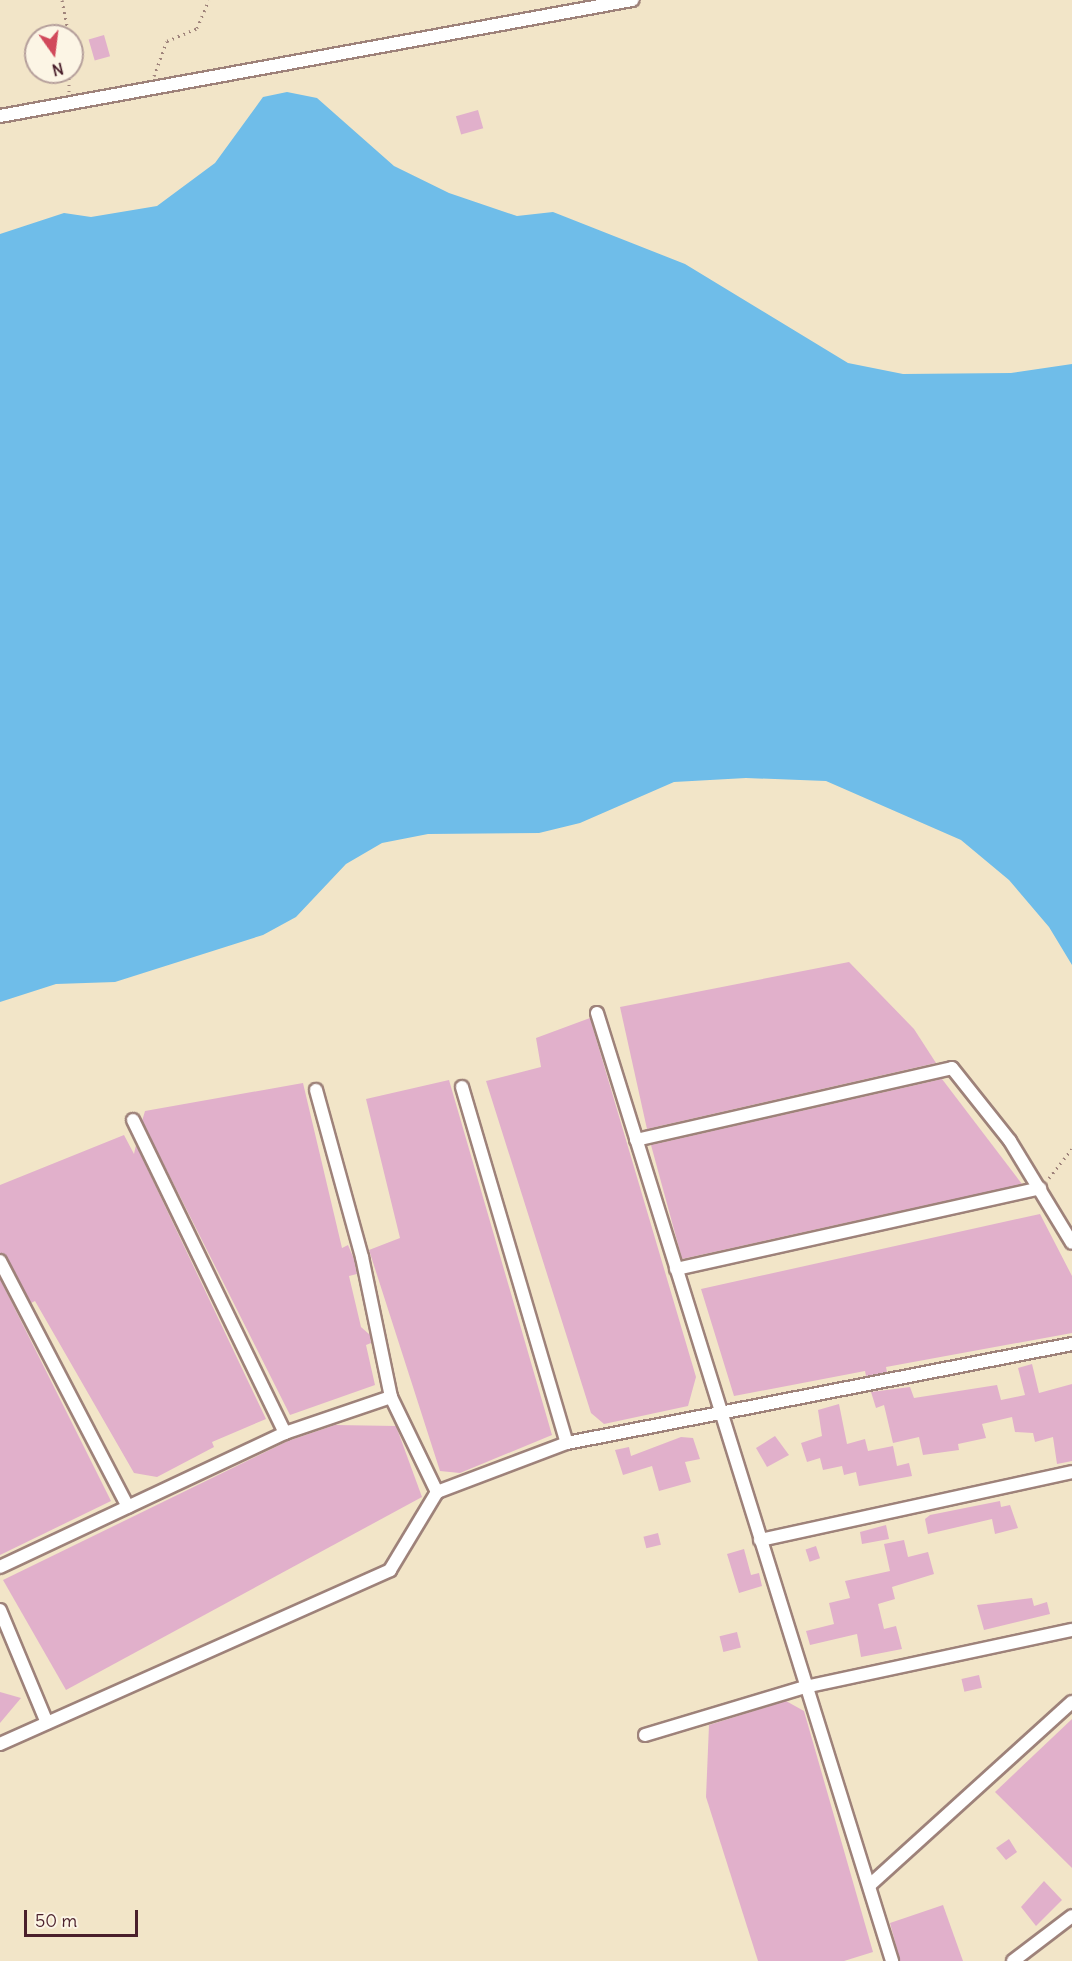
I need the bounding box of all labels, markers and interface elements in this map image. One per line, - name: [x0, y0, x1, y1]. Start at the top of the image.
- north arrow: [24, 24, 84, 84]
- text: N: [50, 58, 66, 81]
- scale bar: [27, 1898, 141, 1936]
- text: 50 m: [35, 1909, 77, 1932]

